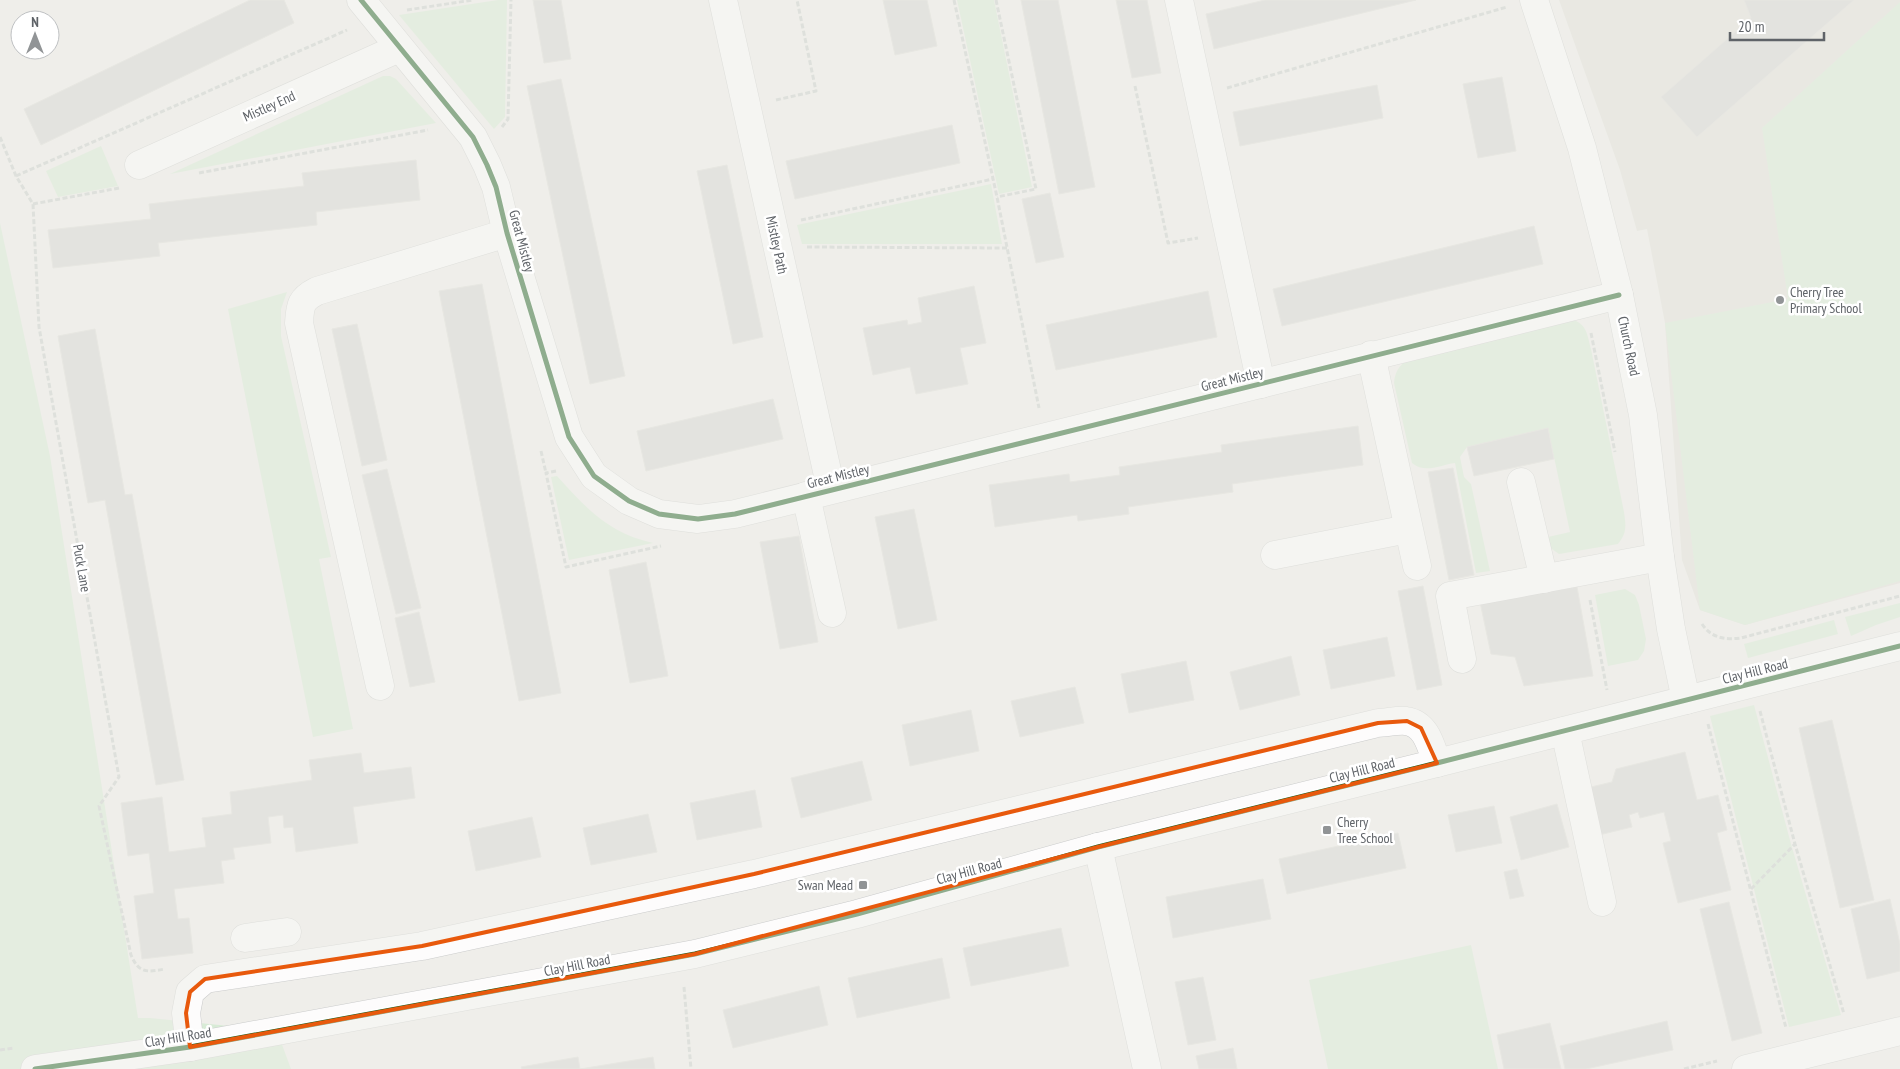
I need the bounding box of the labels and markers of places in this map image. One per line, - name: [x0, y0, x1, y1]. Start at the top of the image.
- place label: Cherry Tree Primary School: [1790, 283, 1862, 317]
- marker: Cherry Tree Primary School: [1774, 294, 1786, 306]
- place label: Cherry Tree School: [1337, 813, 1394, 847]
- marker: Cherry Tree School: [1321, 824, 1333, 836]
- place label: Swan Mead: [798, 876, 853, 894]
- marker: Swan Mead: [857, 879, 869, 891]

